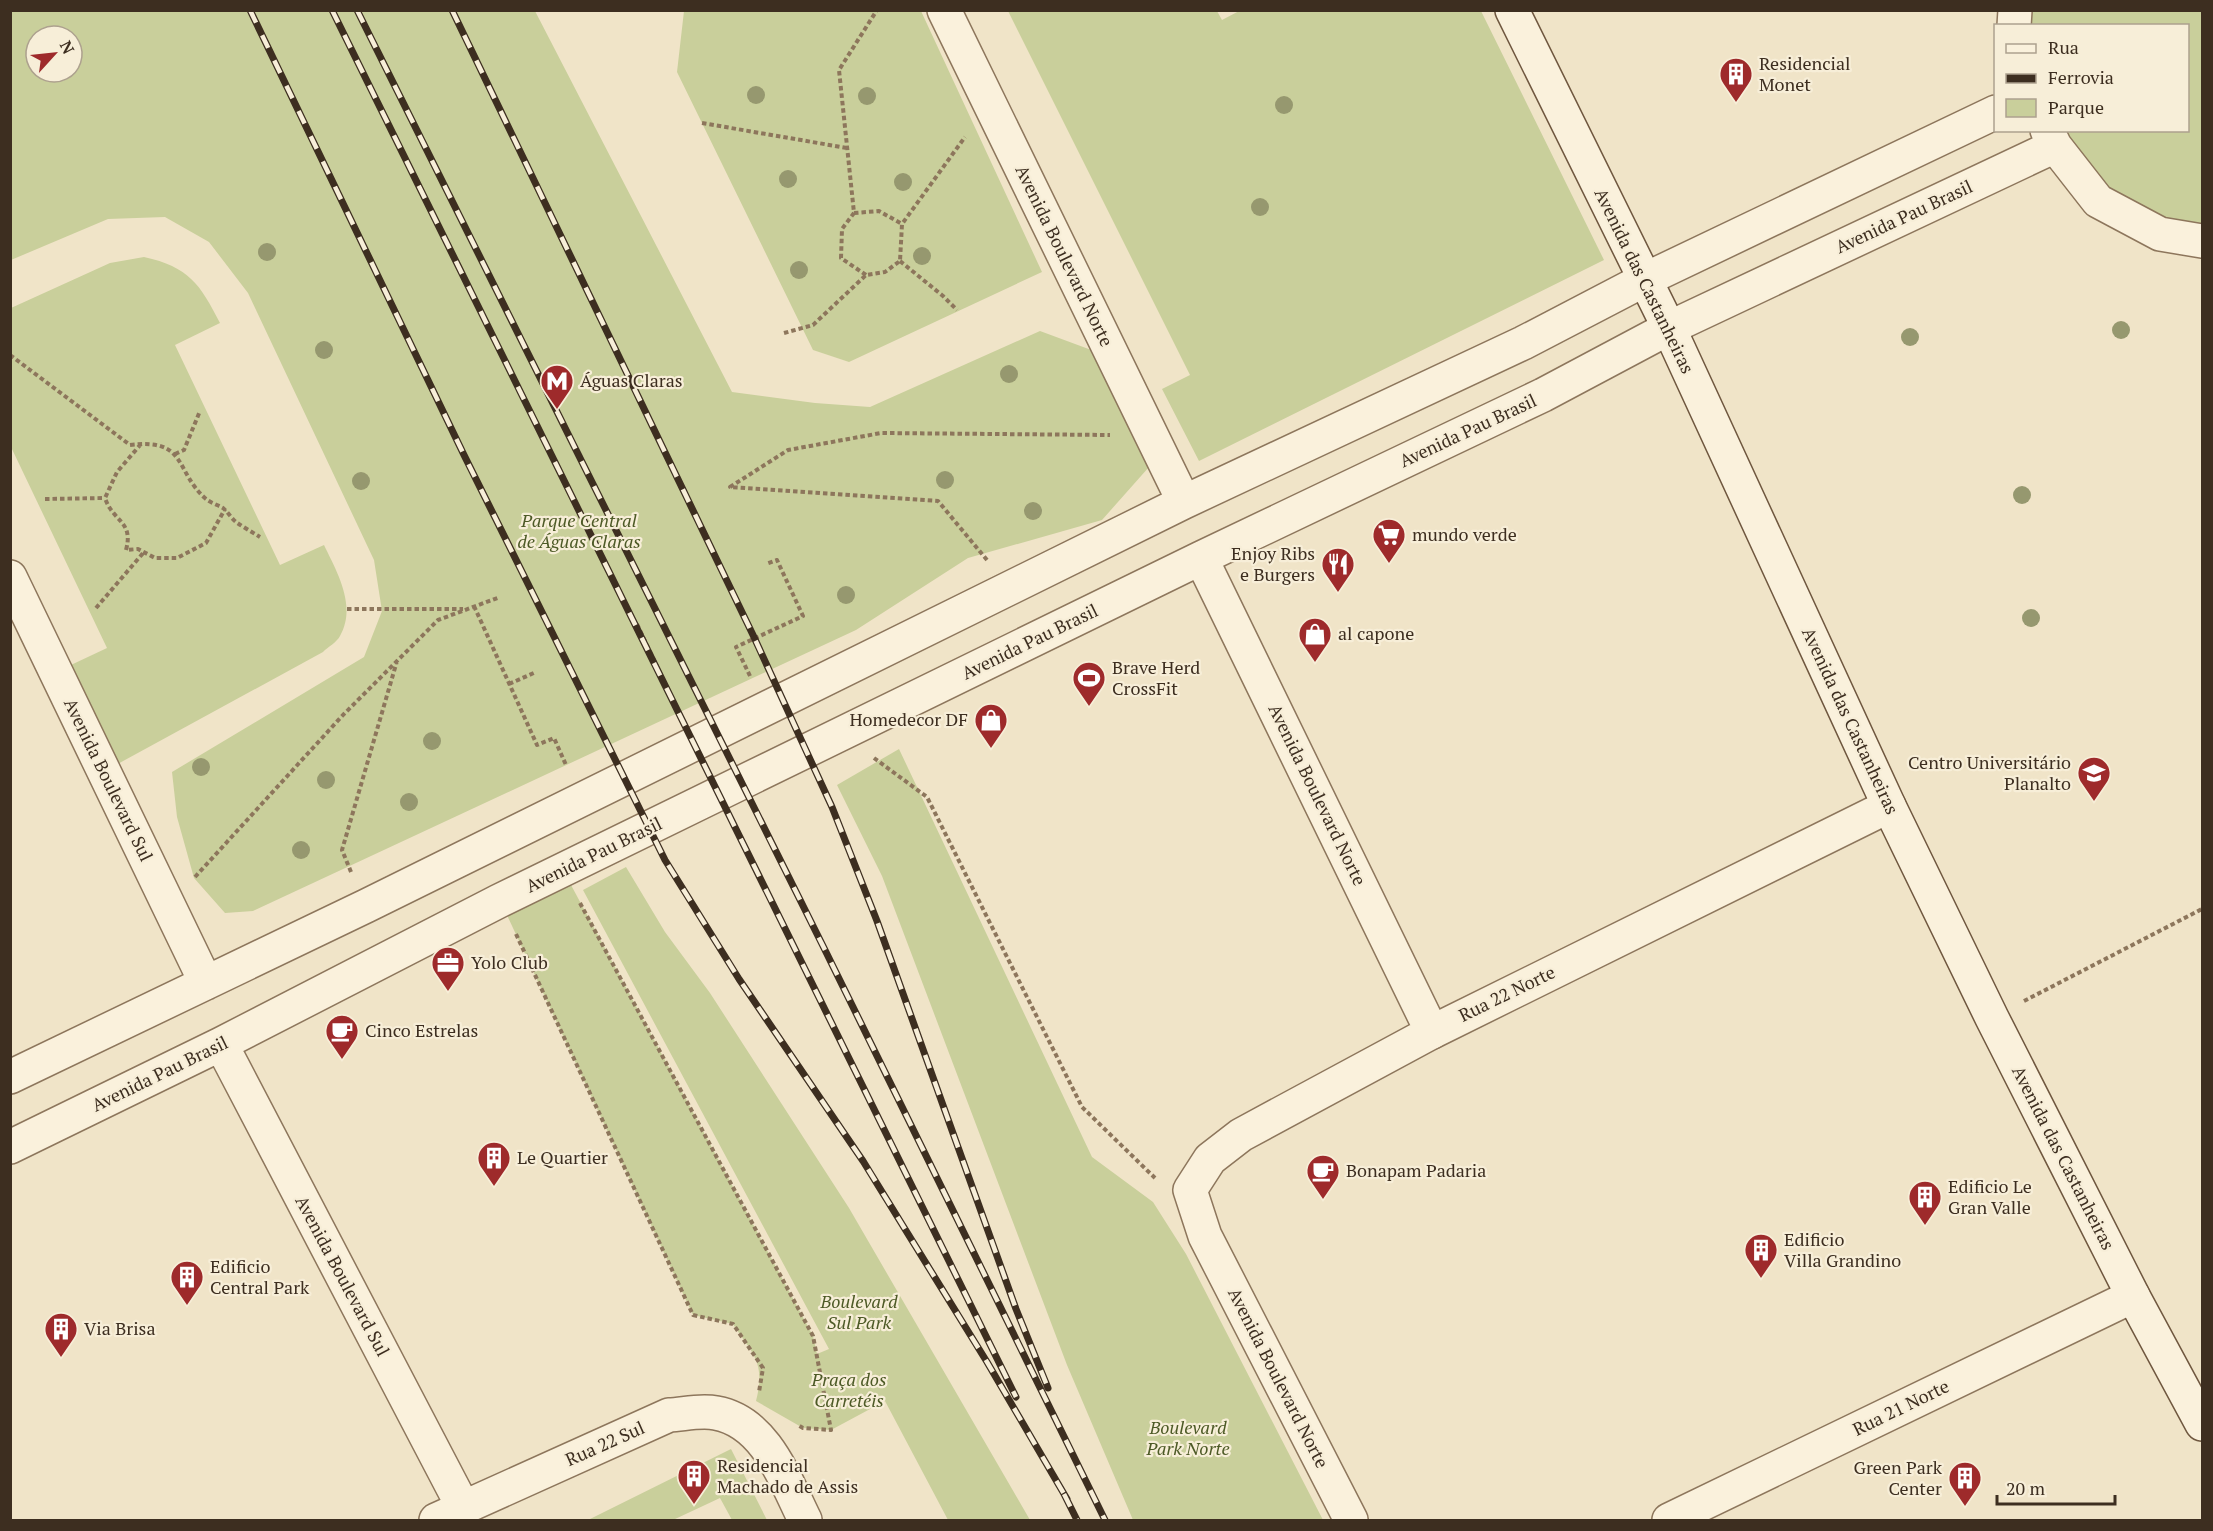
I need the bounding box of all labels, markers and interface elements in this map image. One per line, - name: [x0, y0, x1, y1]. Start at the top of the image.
- north arrow: [24, 24, 84, 84]
- legend: [1994, 24, 2189, 132]
- text: Rua: [2048, 35, 2079, 59]
- text: N: [55, 37, 80, 58]
- place label: Residencial Monet: [1759, 51, 1850, 96]
- building icon: Residencial Monet: [1718, 56, 1754, 103]
- text: Ferrovia: [2048, 65, 2114, 89]
- text: Parque: [2048, 95, 2104, 119]
- street label: Avenida Boulevard Norte: [1010, 161, 1119, 350]
- street label: Avenida Pau Brasil: [1831, 174, 1976, 258]
- street label: Avenida das Castanheiras: [1590, 184, 1700, 377]
- metro station icon: Águas Claras: [539, 363, 575, 410]
- place label: Águas Claras: [580, 368, 683, 392]
- street label: Avenida Pau Brasil: [1395, 388, 1540, 472]
- park label: Parque Central de Águas Claras: [517, 508, 641, 553]
- supermarket icon: mundo verde: [1371, 517, 1407, 564]
- place label: mundo verde: [1412, 522, 1517, 546]
- place label: Enjoy Ribs e Burgers: [1231, 541, 1315, 586]
- restaurant icon: Enjoy Ribs e Burgers: [1320, 546, 1356, 593]
- street label: Avenida Pau Brasil: [958, 598, 1102, 684]
- shop icon: al capone: [1297, 616, 1333, 663]
- place label: al capone: [1338, 621, 1414, 645]
- street label: Avenida das Castanheiras: [1797, 623, 1905, 818]
- place label: Brave Herd CrossFit: [1112, 655, 1200, 700]
- sports icon: Brave Herd CrossFit: [1071, 660, 1107, 707]
- street label: Avenida Boulevard Sul: [59, 694, 159, 865]
- street label: Avenida Boulevard Norte: [1263, 700, 1372, 889]
- shop icon: Homedecor DF: [973, 702, 1009, 749]
- place label: Homedecor DF: [849, 707, 968, 731]
- place label: Centro Universitário Planalto: [1908, 750, 2071, 795]
- school or university icon: Centro Universitário Planalto: [2076, 755, 2112, 802]
- street label: Avenida Pau Brasil: [522, 811, 666, 897]
- office icon: Yolo Club: [430, 945, 466, 992]
- place label: Yolo Club: [471, 950, 548, 974]
- street label: Rua 22 Norte: [1454, 959, 1559, 1027]
- cafe icon: Cinco Estrelas: [324, 1013, 360, 1060]
- place label: Cinco Estrelas: [365, 1018, 478, 1042]
- street label: Avenida Pau Brasil: [88, 1030, 232, 1116]
- street label: Avenida das Castanheiras: [2007, 1061, 2121, 1254]
- building icon: Le Quartier: [476, 1140, 512, 1187]
- place label: Le Quartier: [517, 1145, 608, 1169]
- cafe icon: Bonapam Padaria: [1305, 1153, 1341, 1200]
- place label: Bonapam Padaria: [1346, 1158, 1486, 1182]
- place label: Edificio Le Gran Valle: [1948, 1174, 2032, 1219]
- building icon: Edificio Le Gran Valle: [1907, 1179, 1943, 1226]
- street label: Avenida Boulevard Sul: [290, 1191, 395, 1360]
- place label: Edificio Villa Grandino: [1784, 1227, 1901, 1272]
- building icon: Edificio Villa Grandino: [1743, 1232, 1779, 1279]
- place label: Edificio Central Park: [210, 1254, 310, 1299]
- building icon: Edificio Central Park: [169, 1259, 205, 1306]
- street label: Avenida Boulevard Norte: [1223, 1283, 1335, 1472]
- park label: Boulevard Sul Park: [819, 1289, 898, 1334]
- building icon: Via Brisa: [43, 1311, 79, 1358]
- place label: Via Brisa: [84, 1316, 155, 1340]
- park label: Praça dos Carretéis: [810, 1367, 887, 1412]
- street label: Rua 21 Norte: [1848, 1373, 1953, 1441]
- street label: Rua 22 Sul: [561, 1415, 648, 1471]
- park label: Boulevard Park Norte: [1145, 1415, 1230, 1460]
- place label: Residencial Machado de Assis: [717, 1453, 858, 1498]
- place label: Green Park Center: [1854, 1455, 1943, 1500]
- building icon: Residencial Machado de Assis: [676, 1458, 712, 1505]
- building icon: Green Park Center: [1947, 1460, 1983, 1507]
- scale bar: [1997, 1468, 2116, 1506]
- text: 20 m: [2006, 1476, 2046, 1500]

